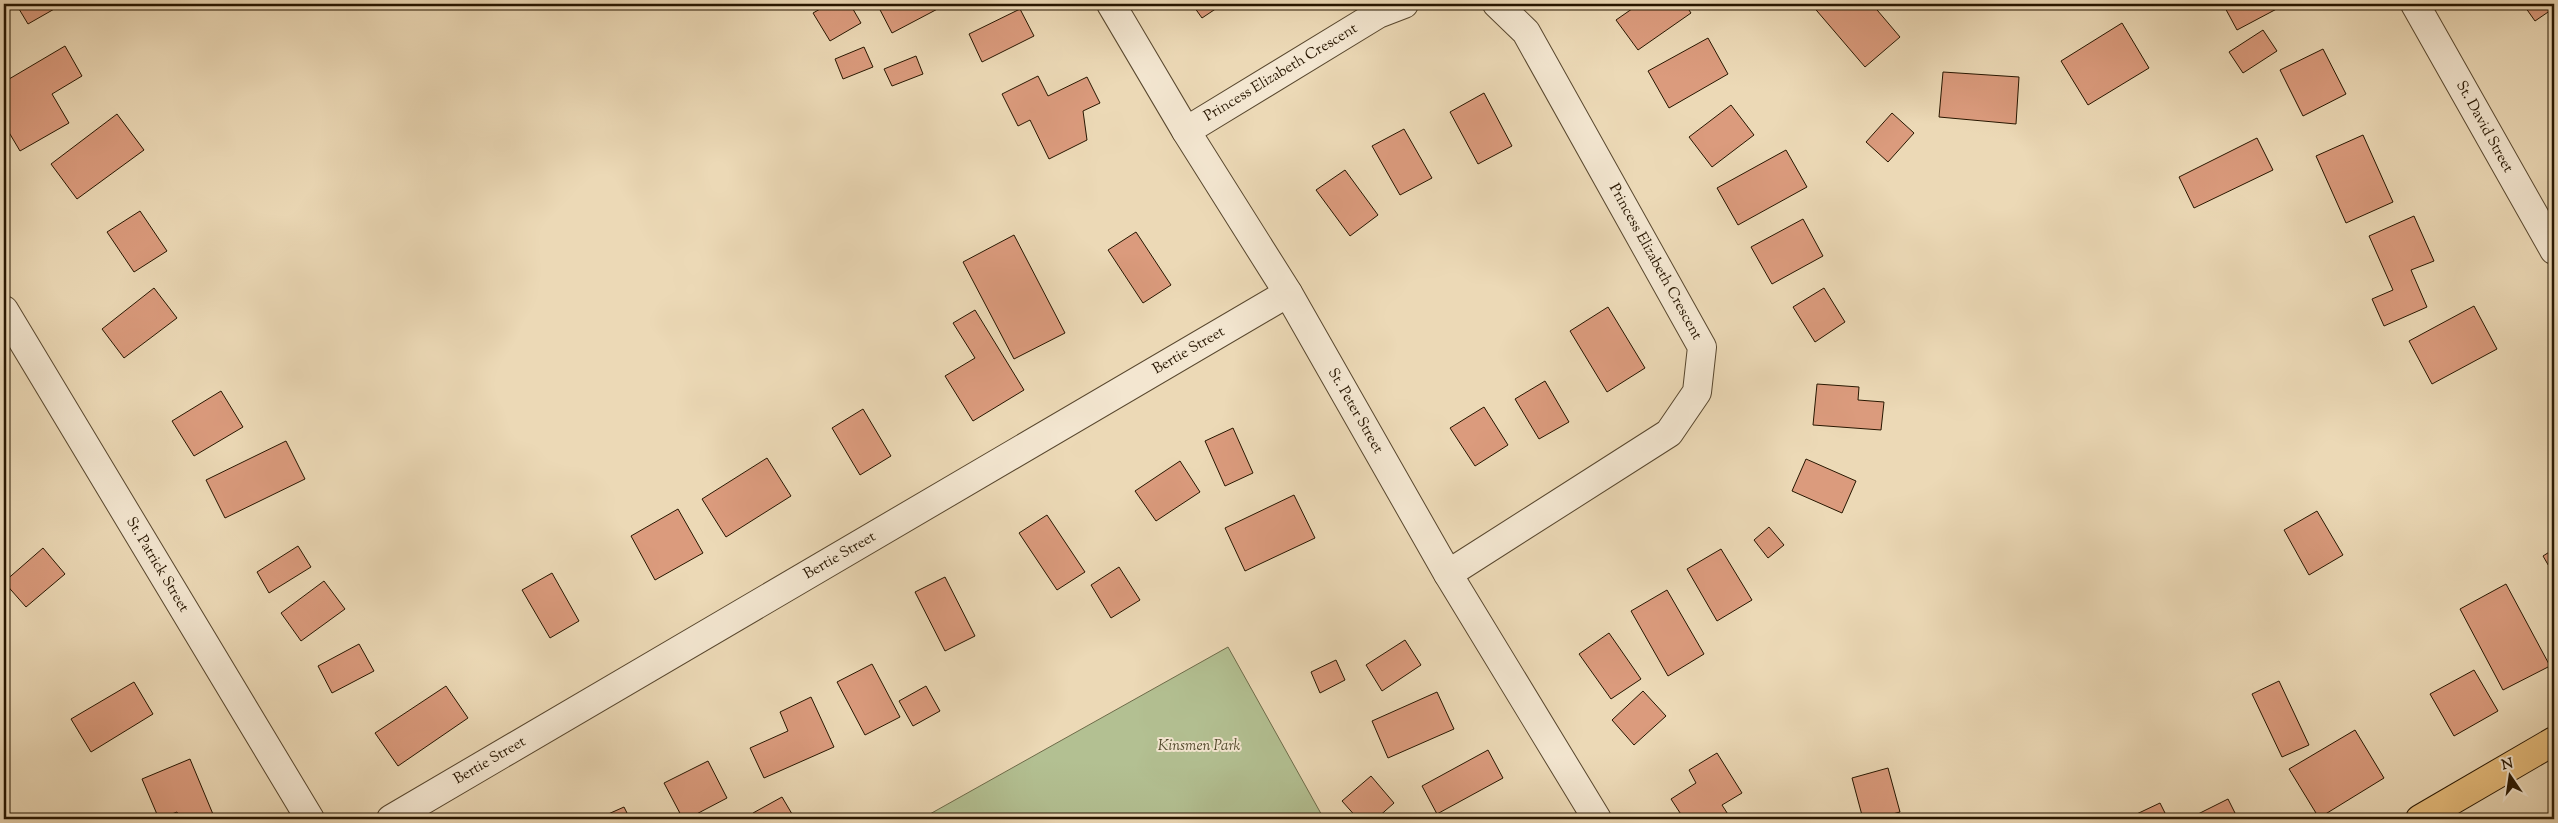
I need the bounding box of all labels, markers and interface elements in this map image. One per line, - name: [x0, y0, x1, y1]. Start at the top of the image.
- street label: Princess Elizabeth Crescent: [1200, 19, 1362, 127]
- street label: St. David Street: [2450, 77, 2518, 177]
- street label: Princess Elizabeth Crescent: [1603, 180, 1707, 344]
- street label: Bertie Street: [1149, 322, 1229, 380]
- street label: St. Peter Street: [1322, 364, 1388, 458]
- street label: St. Patrick Street: [120, 513, 194, 617]
- street label: Bertie Street: [800, 527, 880, 585]
- street label: Bertie Street: [450, 732, 530, 790]
- park label: Kinsmen Park: [1158, 736, 1240, 757]
- north arrow: [2486, 750, 2536, 800]
- text: N: [2500, 754, 2515, 776]

